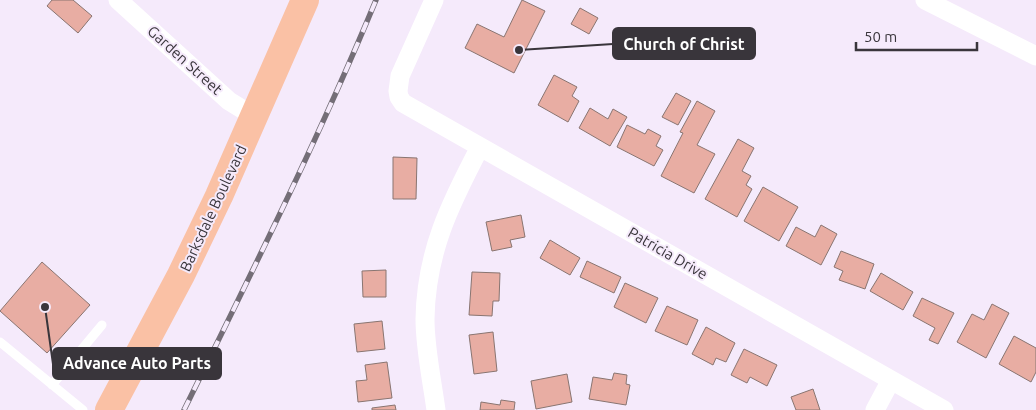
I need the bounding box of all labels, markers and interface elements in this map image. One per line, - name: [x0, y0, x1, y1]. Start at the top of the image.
- scale bar: [856, 20, 977, 52]
- street label: Garden Street: [144, 22, 226, 98]
- callout: Church of Christ: [613, 28, 755, 59]
- text: 50 m: [864, 28, 897, 45]
- text: Church of Christ: [623, 35, 745, 53]
- street label: Barksdale Boulevard: [176, 142, 250, 274]
- street label: Patricia Drive: [625, 223, 711, 283]
- callout: Advance Auto Parts: [53, 348, 221, 379]
- text: Advance Auto Parts: [63, 354, 211, 372]

